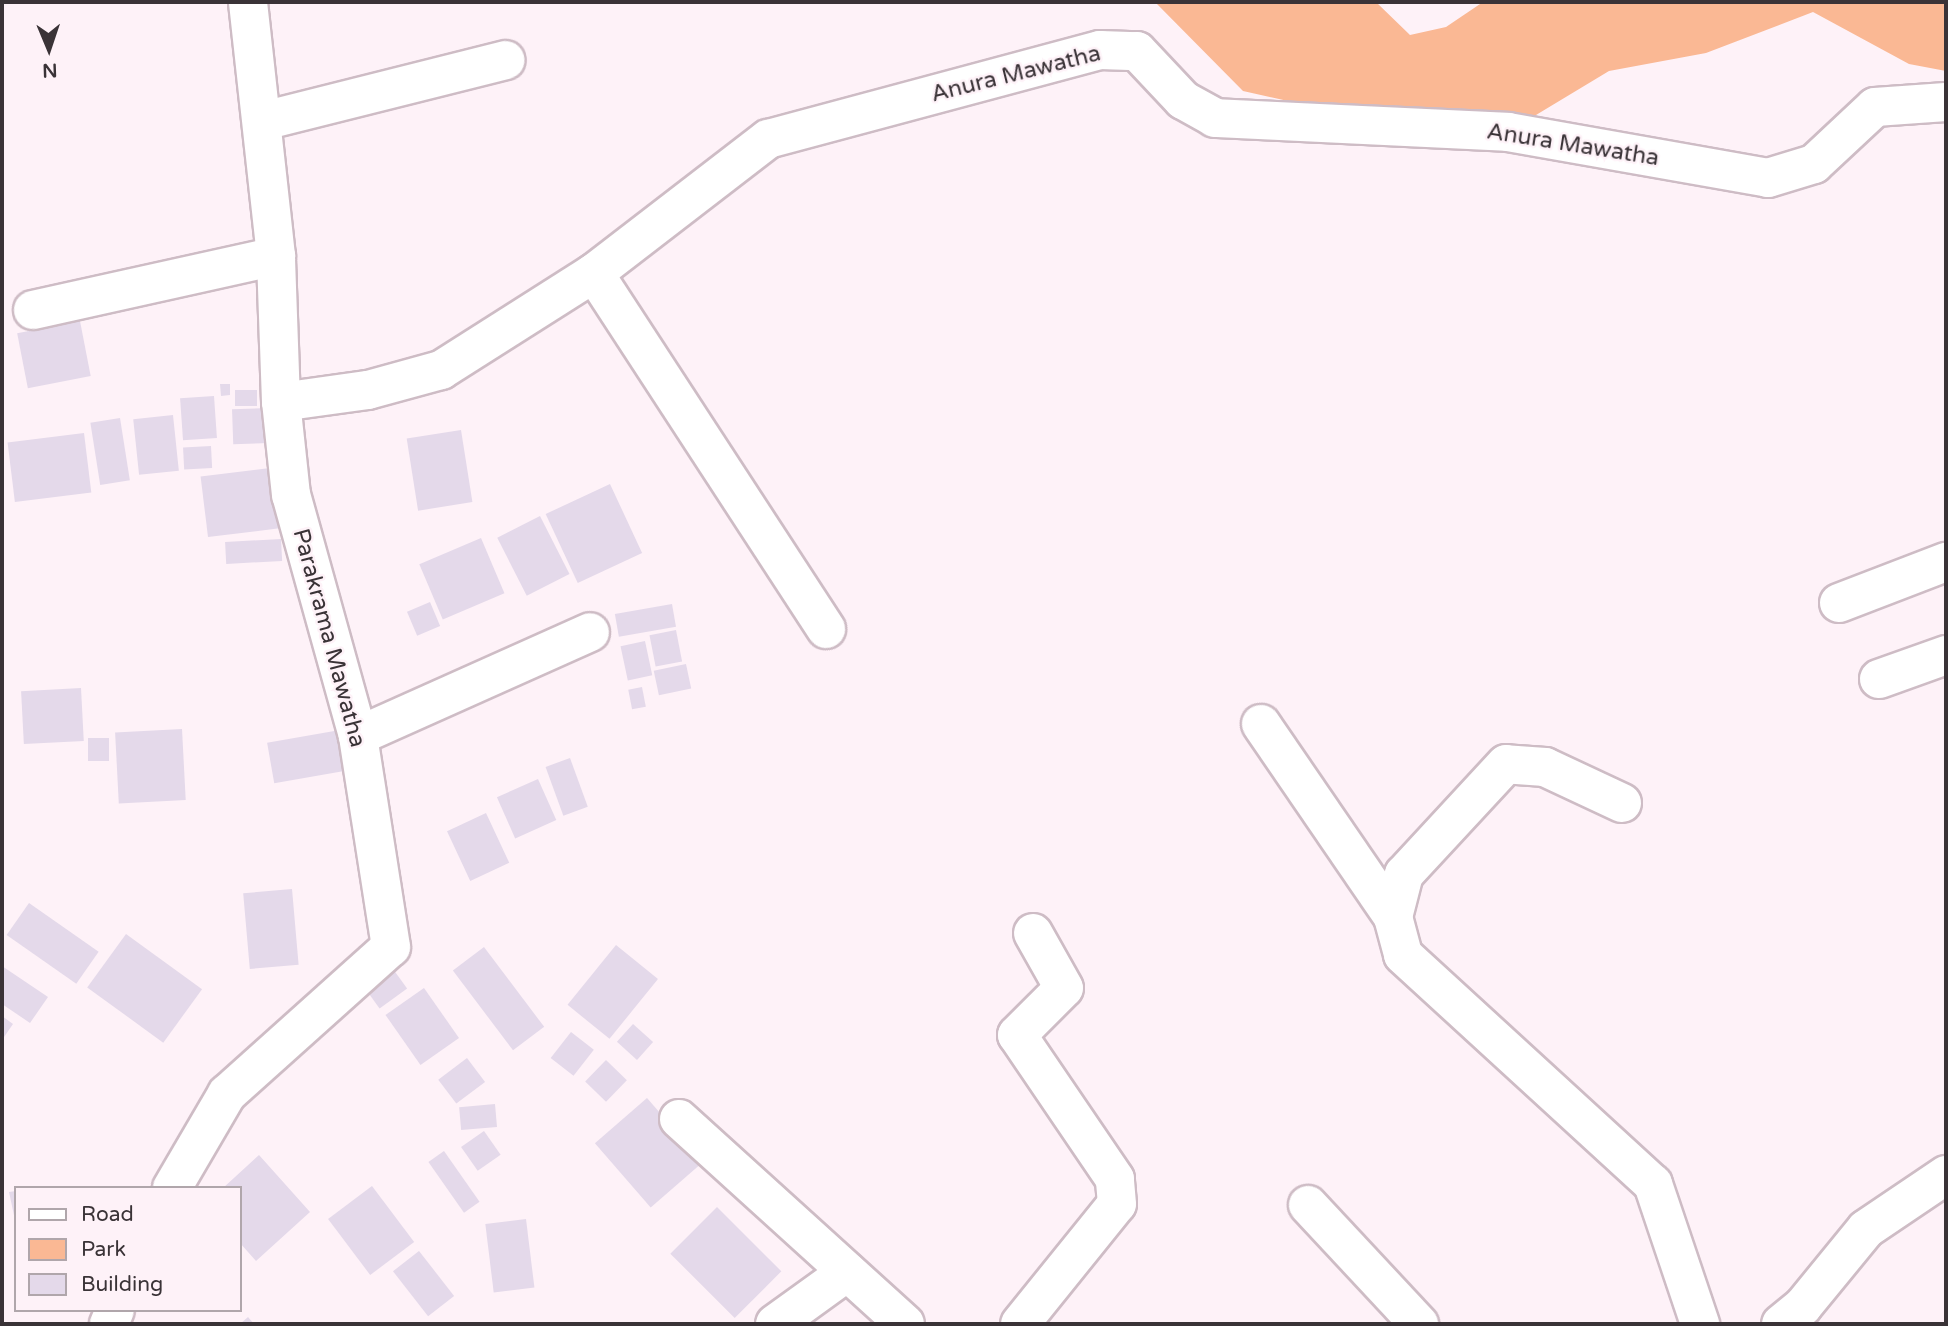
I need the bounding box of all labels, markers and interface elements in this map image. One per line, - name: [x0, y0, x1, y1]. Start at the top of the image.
- north arrow: [14, 14, 84, 84]
- street label: Anura Mawatha: [928, 40, 1104, 108]
- text: N: [42, 59, 58, 81]
- street label: Anura Mawatha: [1485, 118, 1661, 172]
- street label: Parakrama Mawatha: [287, 526, 371, 750]
- legend: [14, 1186, 242, 1312]
- text: Road: [81, 1202, 134, 1227]
- text: Park: [81, 1237, 126, 1262]
- text: Building: [81, 1272, 163, 1297]

